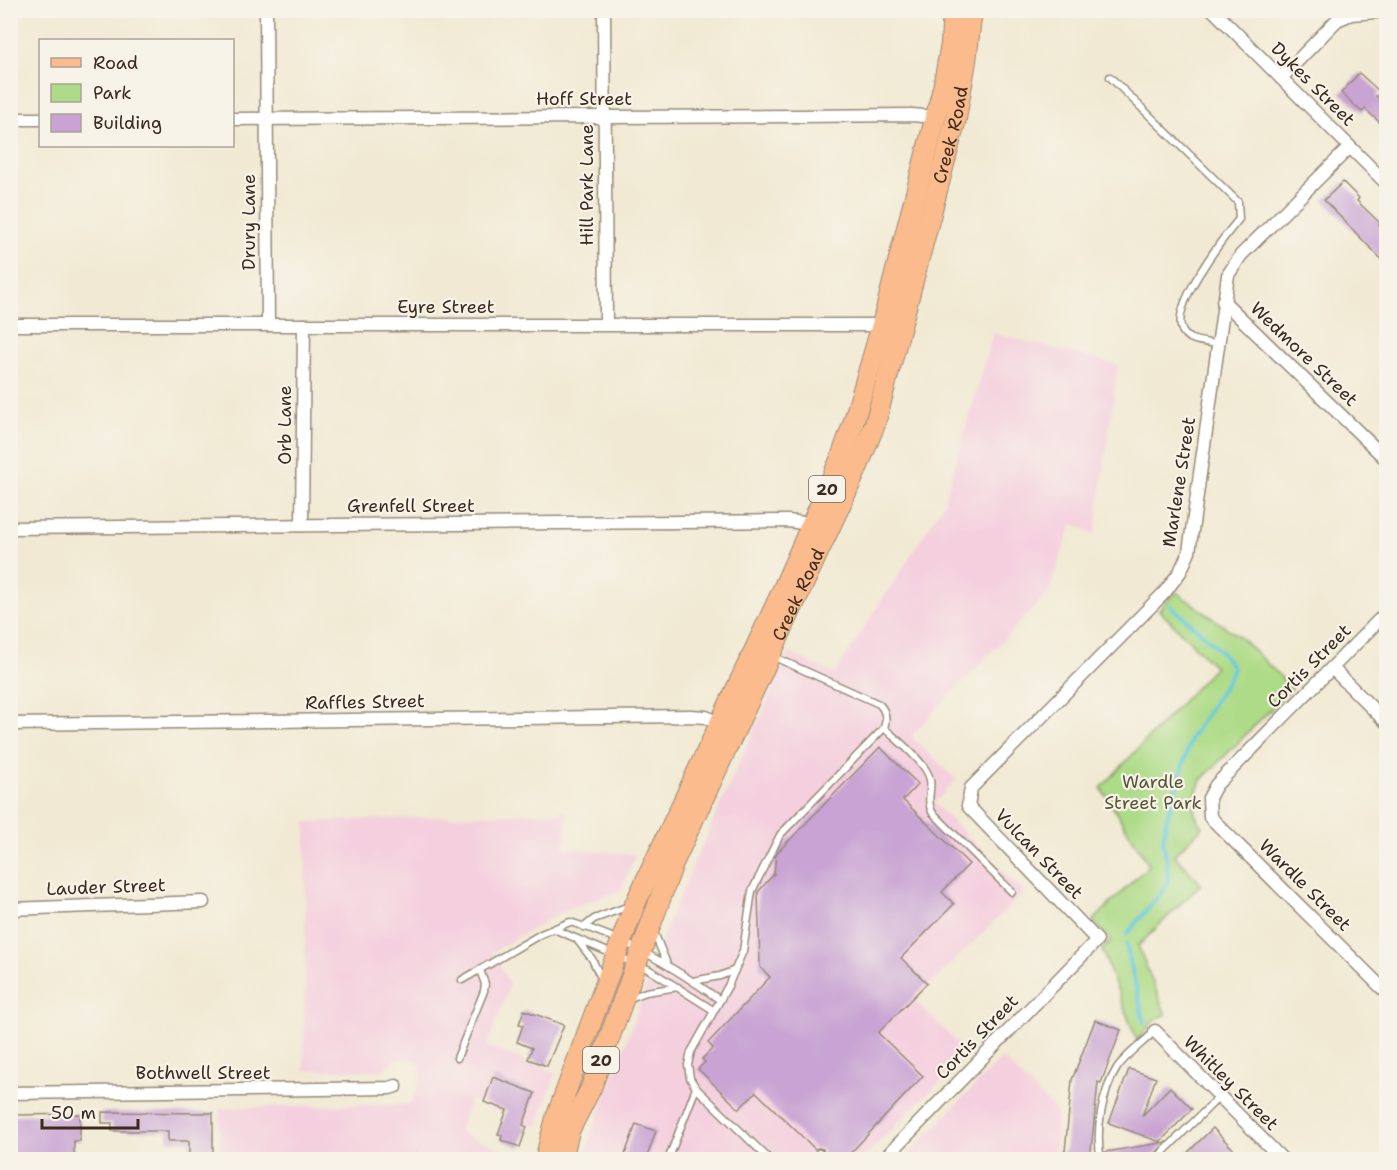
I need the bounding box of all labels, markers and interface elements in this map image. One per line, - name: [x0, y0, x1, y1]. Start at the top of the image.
- street label: Dykes Street: [1266, 37, 1360, 131]
- legend: [39, 39, 234, 147]
- text: Road: [93, 51, 138, 75]
- text: Park: [93, 81, 132, 105]
- street label: Creek Road: [927, 84, 973, 186]
- street label: Hoff Street: [536, 87, 632, 111]
- text: Building: [93, 111, 162, 135]
- street label: Hill Park Lane: [575, 124, 599, 246]
- street label: Drury Lane: [237, 174, 261, 270]
- street label: Eyre Street: [397, 295, 495, 319]
- street label: Wedmore Street: [1245, 296, 1363, 412]
- street label: Orb Lane: [273, 385, 297, 465]
- street label: Marlene Street: [1157, 415, 1201, 549]
- road number: 20: [809, 476, 845, 502]
- street label: Grenfell Street: [347, 494, 475, 518]
- street label: Creek Road: [766, 544, 830, 645]
- street label: Cortis Street: [1262, 619, 1356, 713]
- street label: Raffles Street: [305, 689, 425, 715]
- park label: Wardle Street Park: [1104, 770, 1202, 815]
- street label: Vulcan Street: [990, 804, 1088, 905]
- street label: Wardle Street: [1254, 834, 1356, 936]
- street label: Lauder Street: [46, 873, 166, 901]
- street label: Cortis Street: [930, 989, 1024, 1085]
- street label: Whitley Street: [1178, 1030, 1284, 1136]
- road number: 20: [583, 1047, 619, 1073]
- street label: Bothwell Street: [135, 1061, 271, 1085]
- scale bar: [42, 1092, 138, 1130]
- text: 50 m: [51, 1101, 96, 1125]

